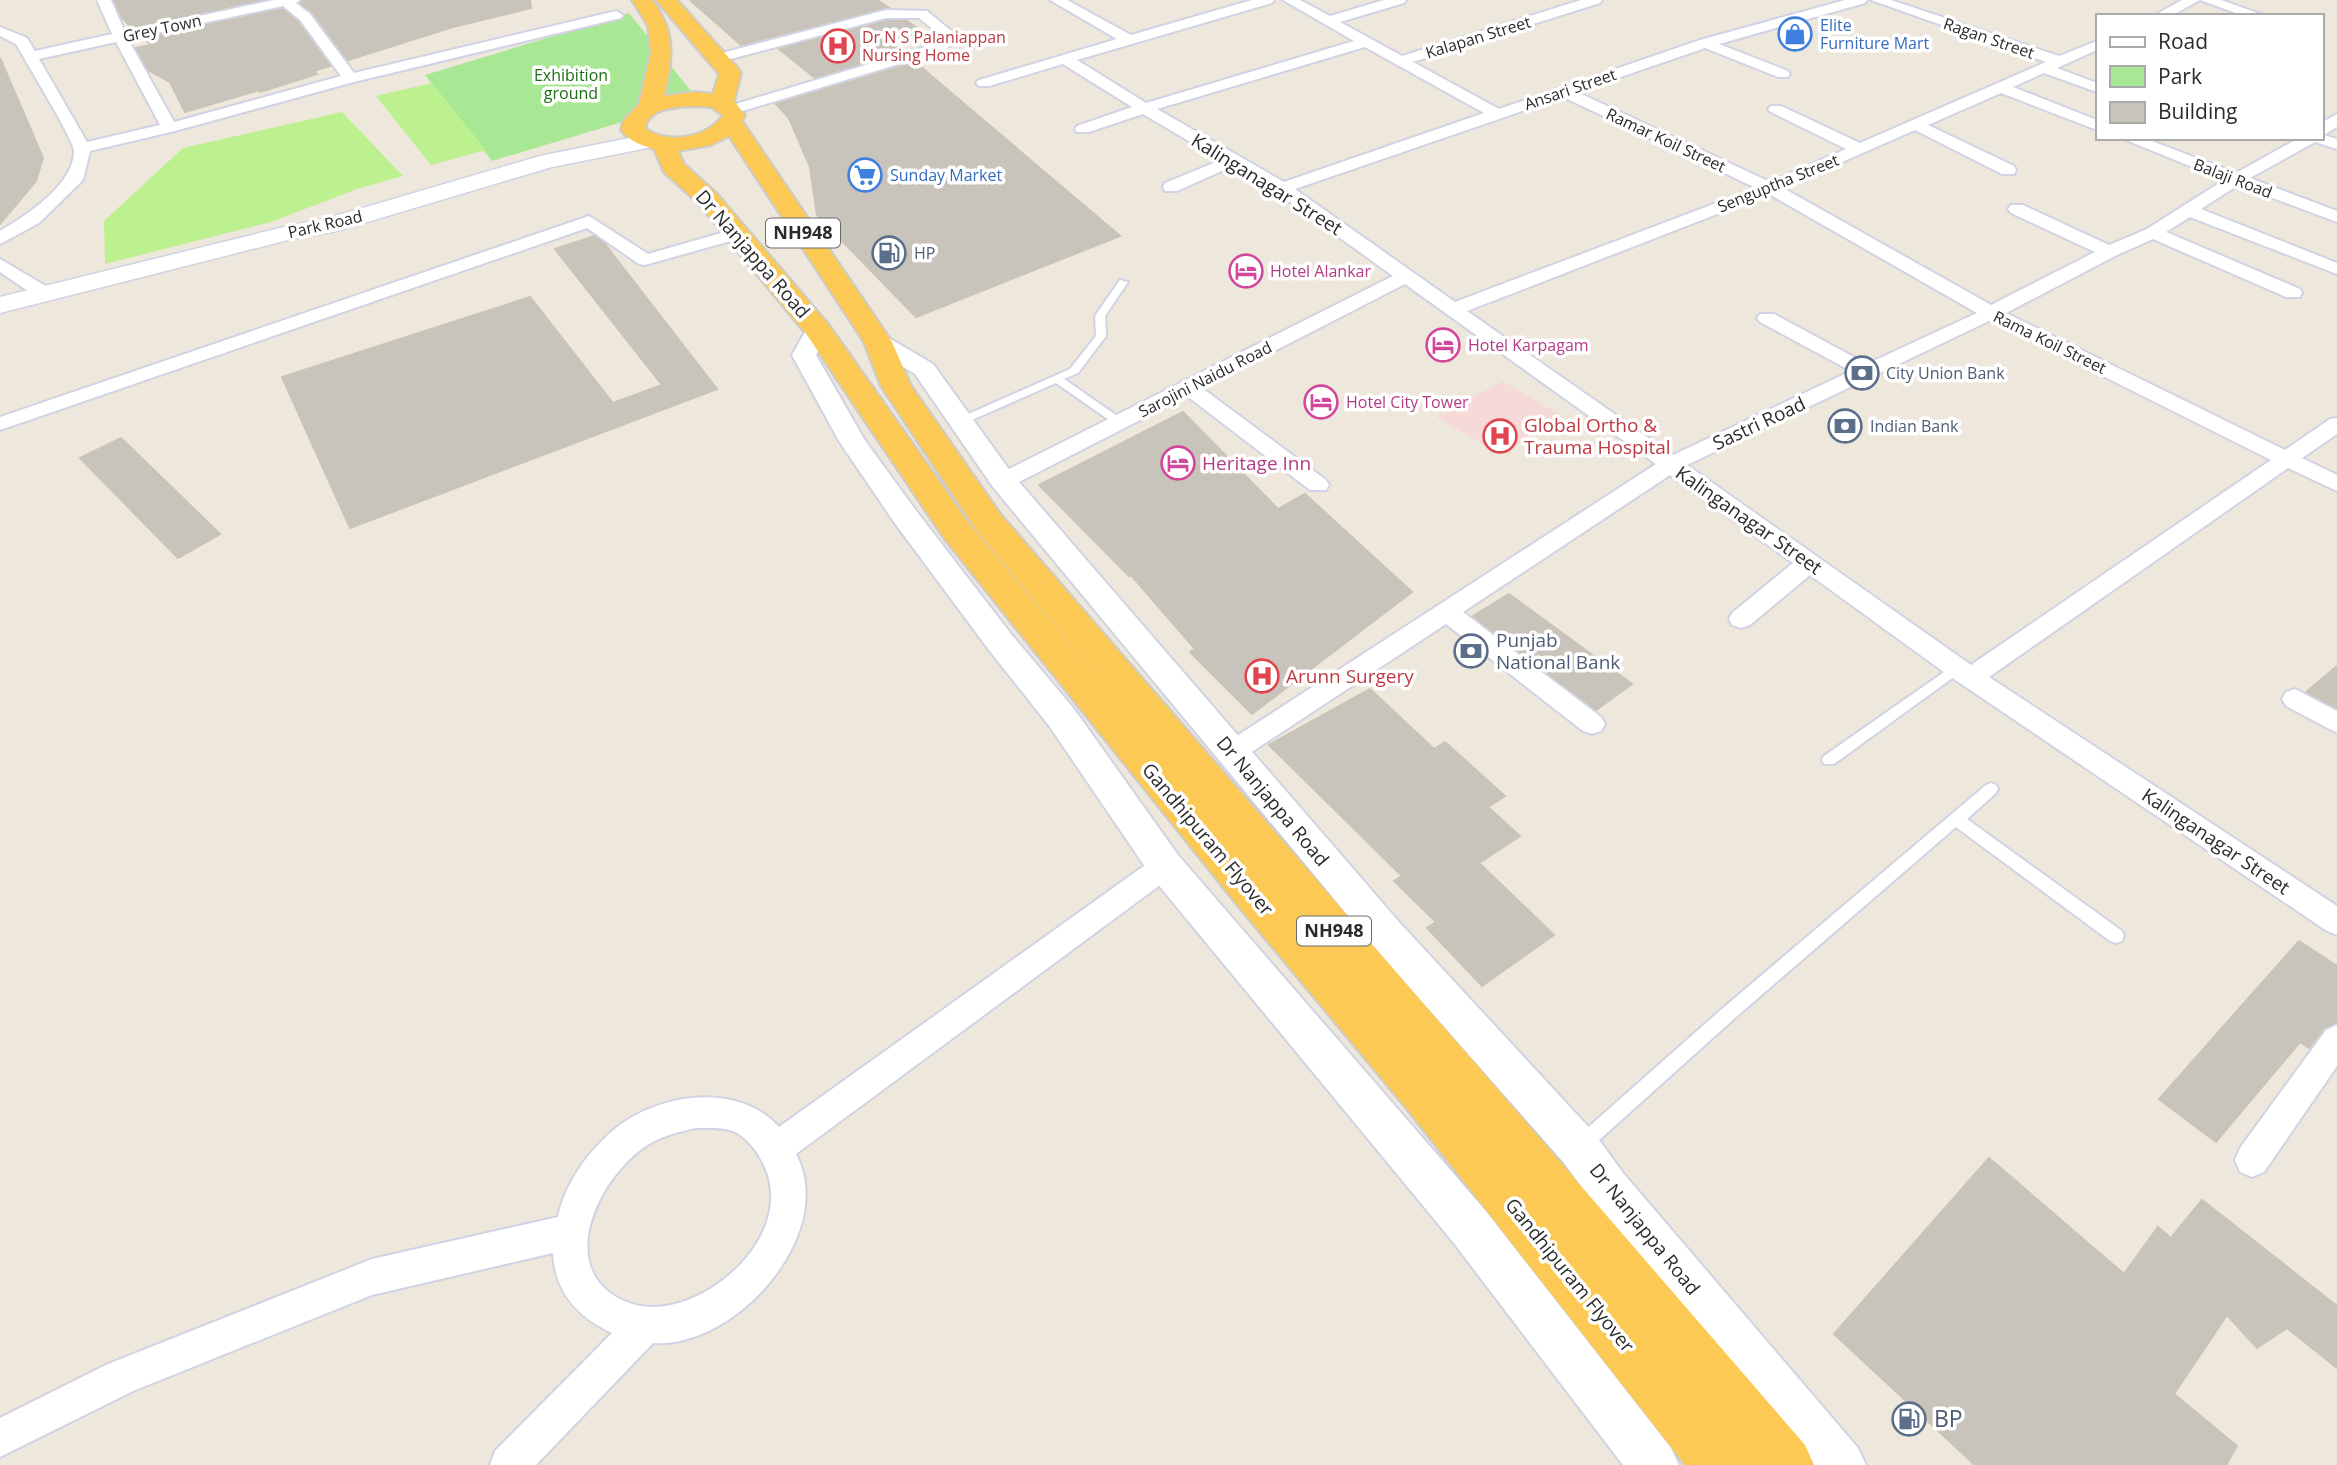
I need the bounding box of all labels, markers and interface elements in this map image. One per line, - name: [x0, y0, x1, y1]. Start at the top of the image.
- street label: Grey Town: [121, 9, 203, 47]
- street label: Kalapan Street: [1423, 10, 1534, 63]
- street label: Ragan Street: [1941, 12, 2038, 64]
- place label: Elite Furniture Mart: [1820, 14, 1929, 54]
- legend: [2096, 14, 2323, 140]
- shop icon: Elite Furniture Mart: [1776, 15, 1814, 53]
- place label: Dr N S Palaniappan Nursing Home: [862, 26, 1006, 66]
- hospital icon: Dr N S Palaniappan Nursing Home: [819, 27, 857, 65]
- text: Road: [2158, 27, 2208, 55]
- text: Park: [2158, 62, 2202, 90]
- street label: Ansari Street: [1521, 63, 1619, 115]
- park label: Exhibition ground: [534, 64, 608, 104]
- text: Building: [2158, 97, 2237, 125]
- street label: Ramar Koil Street: [1603, 103, 1730, 177]
- street label: Kalinganagar Street: [1187, 127, 1348, 241]
- street label: Senguptha Street: [1714, 149, 1842, 217]
- street label: Balaji Road: [2191, 153, 2275, 203]
- supermarket icon: Sunday Market: [846, 156, 884, 194]
- place label: Sunday Market: [890, 164, 1002, 186]
- street label: Dr Nanjappa Road: [690, 184, 816, 324]
- street label: Park Road: [286, 205, 364, 243]
- road number: NH948: [766, 218, 840, 247]
- fuel station icon: HP: [870, 234, 908, 272]
- place label: HP: [914, 242, 935, 264]
- hotel icon: Hotel Alankar: [1227, 252, 1265, 290]
- place label: Hotel Alankar: [1270, 260, 1371, 282]
- street label: Rama Koil Street: [1990, 305, 2110, 379]
- hotel icon: Hotel Karpagam: [1424, 326, 1462, 364]
- place label: Hotel Karpagam: [1468, 334, 1589, 356]
- street label: Sarojini Naidu Road: [1135, 336, 1275, 422]
- bank icon: City Union Bank: [1843, 354, 1881, 392]
- place label: City Union Bank: [1886, 362, 2005, 384]
- hotel icon: Hotel City Tower: [1302, 383, 1340, 421]
- street label: Sastri Road: [1708, 390, 1810, 456]
- place label: Hotel City Tower: [1346, 391, 1469, 413]
- bank icon: Indian Bank: [1826, 407, 1864, 445]
- place label: Global Ortho & Trauma Hospital: [1524, 412, 1671, 460]
- place label: Indian Bank: [1870, 415, 1959, 437]
- hospital icon: Global Ortho & Trauma Hospital: [1481, 417, 1519, 455]
- hotel icon: Heritage Inn: [1159, 444, 1197, 482]
- place label: Heritage Inn: [1202, 450, 1311, 476]
- street label: Kalinganagar Street: [1671, 460, 1828, 580]
- place label: Punjab National Bank: [1496, 627, 1620, 675]
- bank icon: Punjab National Bank: [1452, 632, 1490, 670]
- hospital icon: Arunn Surgery: [1243, 657, 1281, 695]
- place label: Arunn Surgery: [1286, 663, 1414, 689]
- street label: Dr Nanjappa Road: [1211, 730, 1335, 872]
- street label: Gandhipuram Flyover: [1136, 757, 1280, 921]
- street label: Kalinganagar Street: [2137, 782, 2295, 900]
- road number: NH948: [1297, 916, 1371, 946]
- street label: Dr Nanjappa Road: [1584, 1158, 1706, 1300]
- street label: Gandhipuram Flyover: [1500, 1192, 1641, 1358]
- fuel station icon: BP: [1890, 1400, 1928, 1438]
- place label: BP: [1934, 1402, 1963, 1434]

